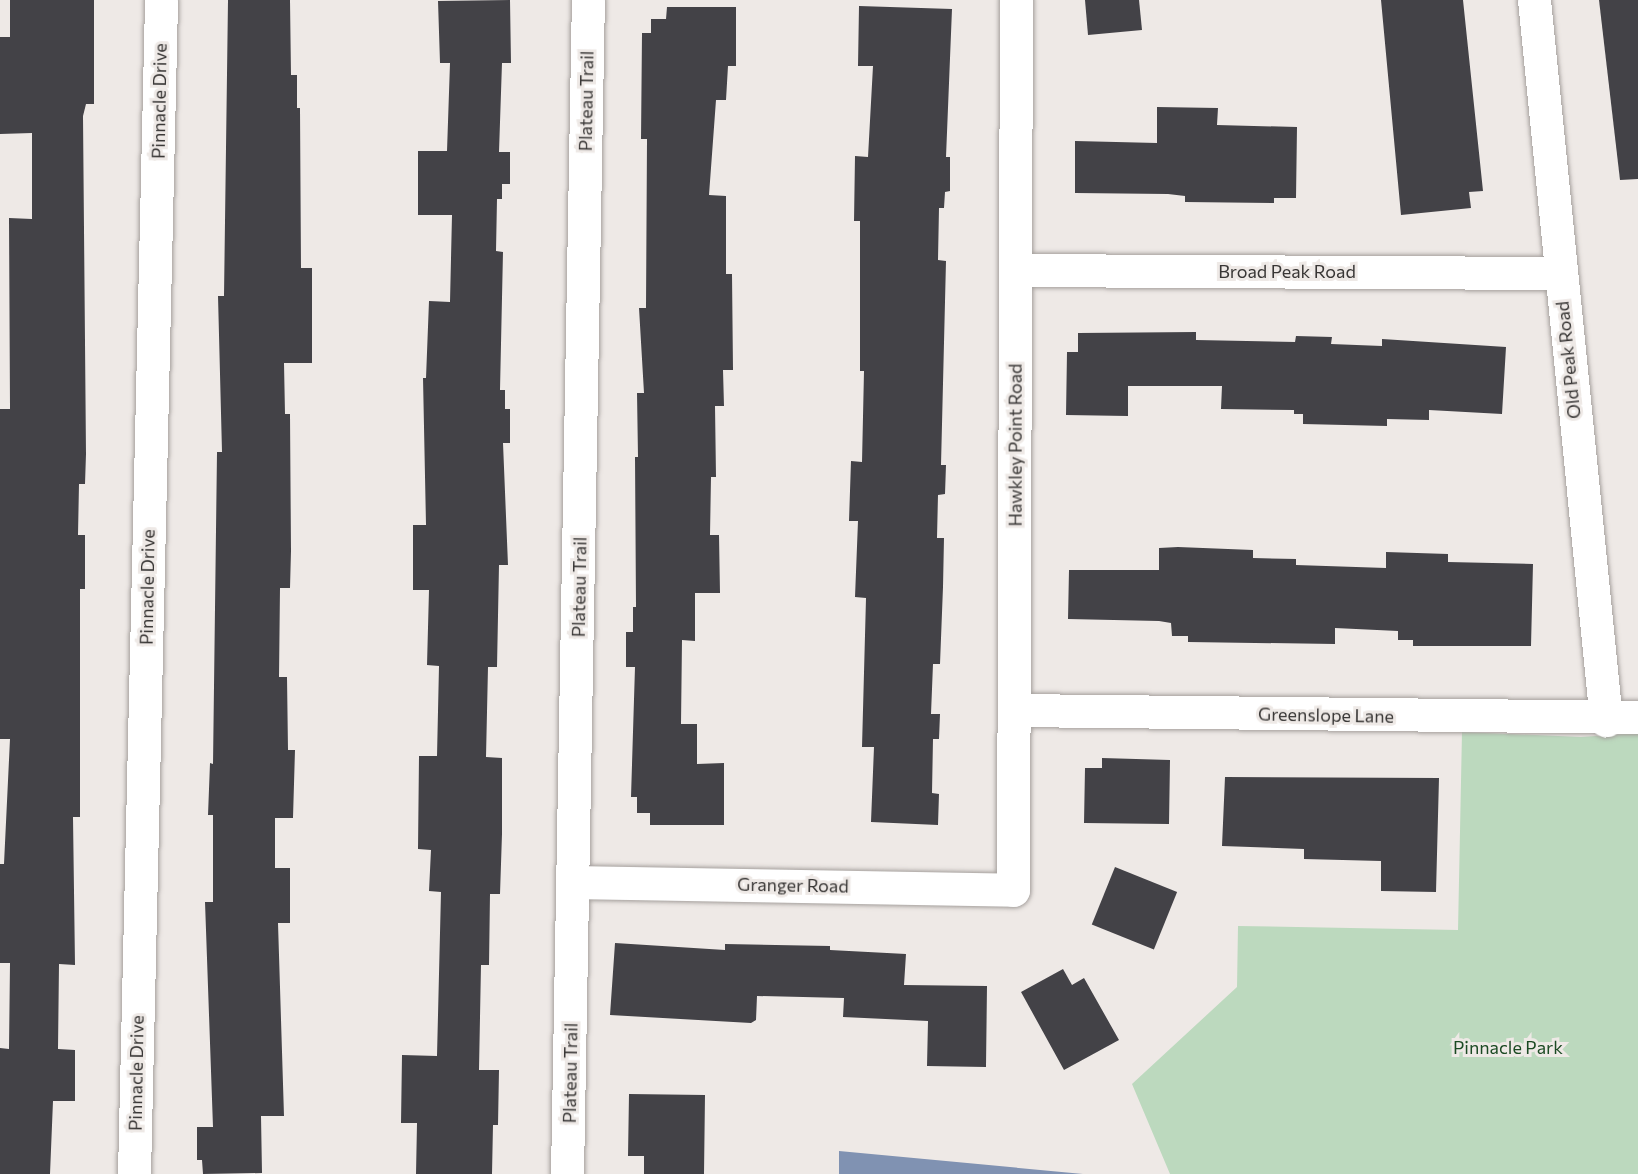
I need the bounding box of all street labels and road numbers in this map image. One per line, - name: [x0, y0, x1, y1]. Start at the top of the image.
- street label: Pinnacle Drive: [147, 43, 171, 159]
- street label: Plateau Trail: [574, 51, 598, 151]
- street label: Broad Peak Road: [1218, 260, 1356, 282]
- street label: Old Peak Road: [1551, 300, 1585, 420]
- street label: Hawkley Point Road: [1004, 363, 1026, 527]
- street label: Pinnacle Drive: [135, 529, 159, 645]
- street label: Plateau Trail: [567, 537, 591, 637]
- street label: Greenslope Lane: [1258, 703, 1394, 727]
- street label: Granger Road: [737, 873, 849, 897]
- street label: Pinnacle Drive: [124, 1015, 148, 1131]
- street label: Plateau Trail: [558, 1023, 582, 1123]

